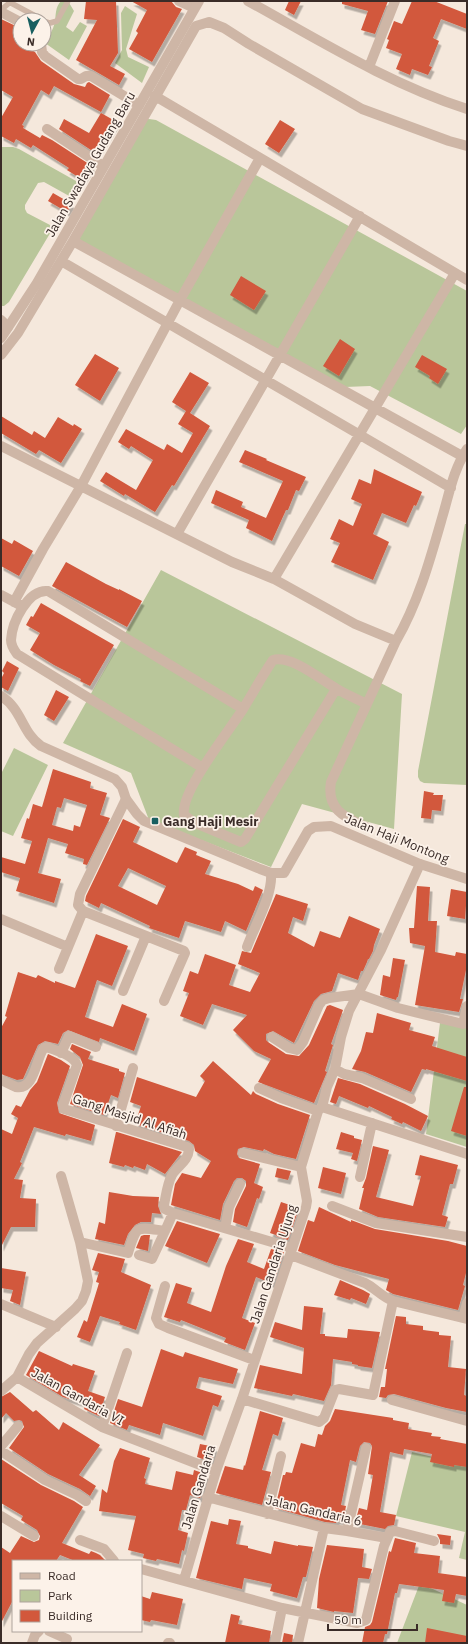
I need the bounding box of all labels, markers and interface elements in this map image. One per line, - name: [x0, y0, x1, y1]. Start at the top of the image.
- north arrow: [12, 12, 52, 52]
- text: N: [26, 34, 36, 49]
- street label: Jalan Swadaya Gudang Baru: [42, 88, 139, 240]
- street label: Jalan Haji Montong: [342, 810, 452, 867]
- place label: Gang Haji Mesir: [163, 813, 259, 830]
- marker: Gang Haji Mesir: [150, 816, 160, 826]
- street label: Gang Masjid Al Afiah: [71, 1090, 189, 1143]
- street label: Jalan Gandaria Ujung: [246, 1202, 301, 1326]
- street label: Jalan Gandaria VI: [28, 1364, 127, 1429]
- street label: Jalan Gandaria: [178, 1443, 219, 1531]
- street label: Jalan Gandaria 6: [264, 1491, 364, 1530]
- legend: [12, 1560, 142, 1632]
- text: Road: [48, 1568, 76, 1583]
- text: Park: [48, 1588, 73, 1603]
- scale bar: [328, 1606, 417, 1632]
- text: Building: [48, 1608, 93, 1623]
- text: 50 m: [334, 1612, 362, 1627]

